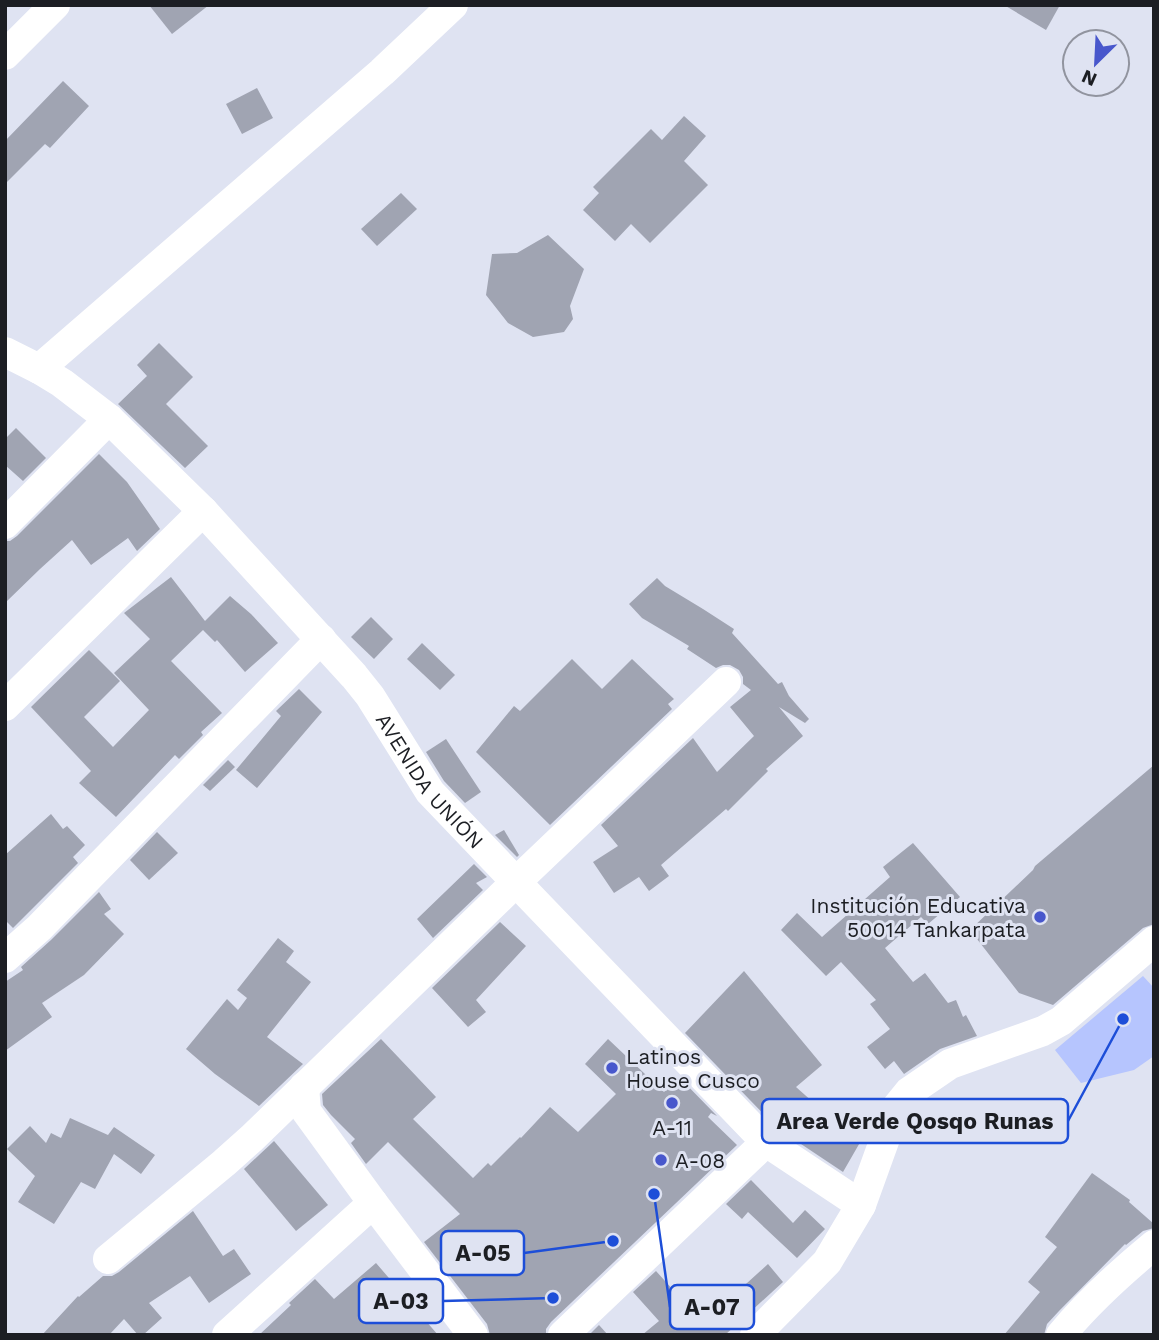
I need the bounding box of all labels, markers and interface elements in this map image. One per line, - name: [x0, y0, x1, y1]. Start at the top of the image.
- north arrow: [1061, 28, 1131, 98]
- text: N: [1078, 65, 1100, 91]
- street label: AVENIDA UNIÓN: [371, 708, 489, 853]
- place label: Institución Educativa 50014 Tankarpata: [810, 893, 1026, 942]
- marker: Institución Educativa 50014 Tankarpata: [1032, 909, 1048, 925]
- place label: Latinos House Cusco: [626, 1044, 760, 1093]
- marker: Latinos House Cusco: [604, 1060, 620, 1076]
- marker: A-11: [664, 1095, 680, 1111]
- callout: Area Verde Qosqo Runas: [762, 1099, 1068, 1143]
- text: Area Verde Qosqo Runas: [777, 1108, 1053, 1135]
- place label: A-11: [652, 1115, 692, 1140]
- place label: A-08: [675, 1148, 725, 1173]
- marker: A-08: [653, 1152, 669, 1168]
- callout: A-05: [441, 1231, 524, 1275]
- text: A-05: [455, 1240, 511, 1267]
- callout: A-03: [359, 1279, 443, 1323]
- callout: A-07: [670, 1285, 754, 1329]
- text: A-03: [373, 1288, 429, 1315]
- text: A-07: [684, 1294, 740, 1321]

